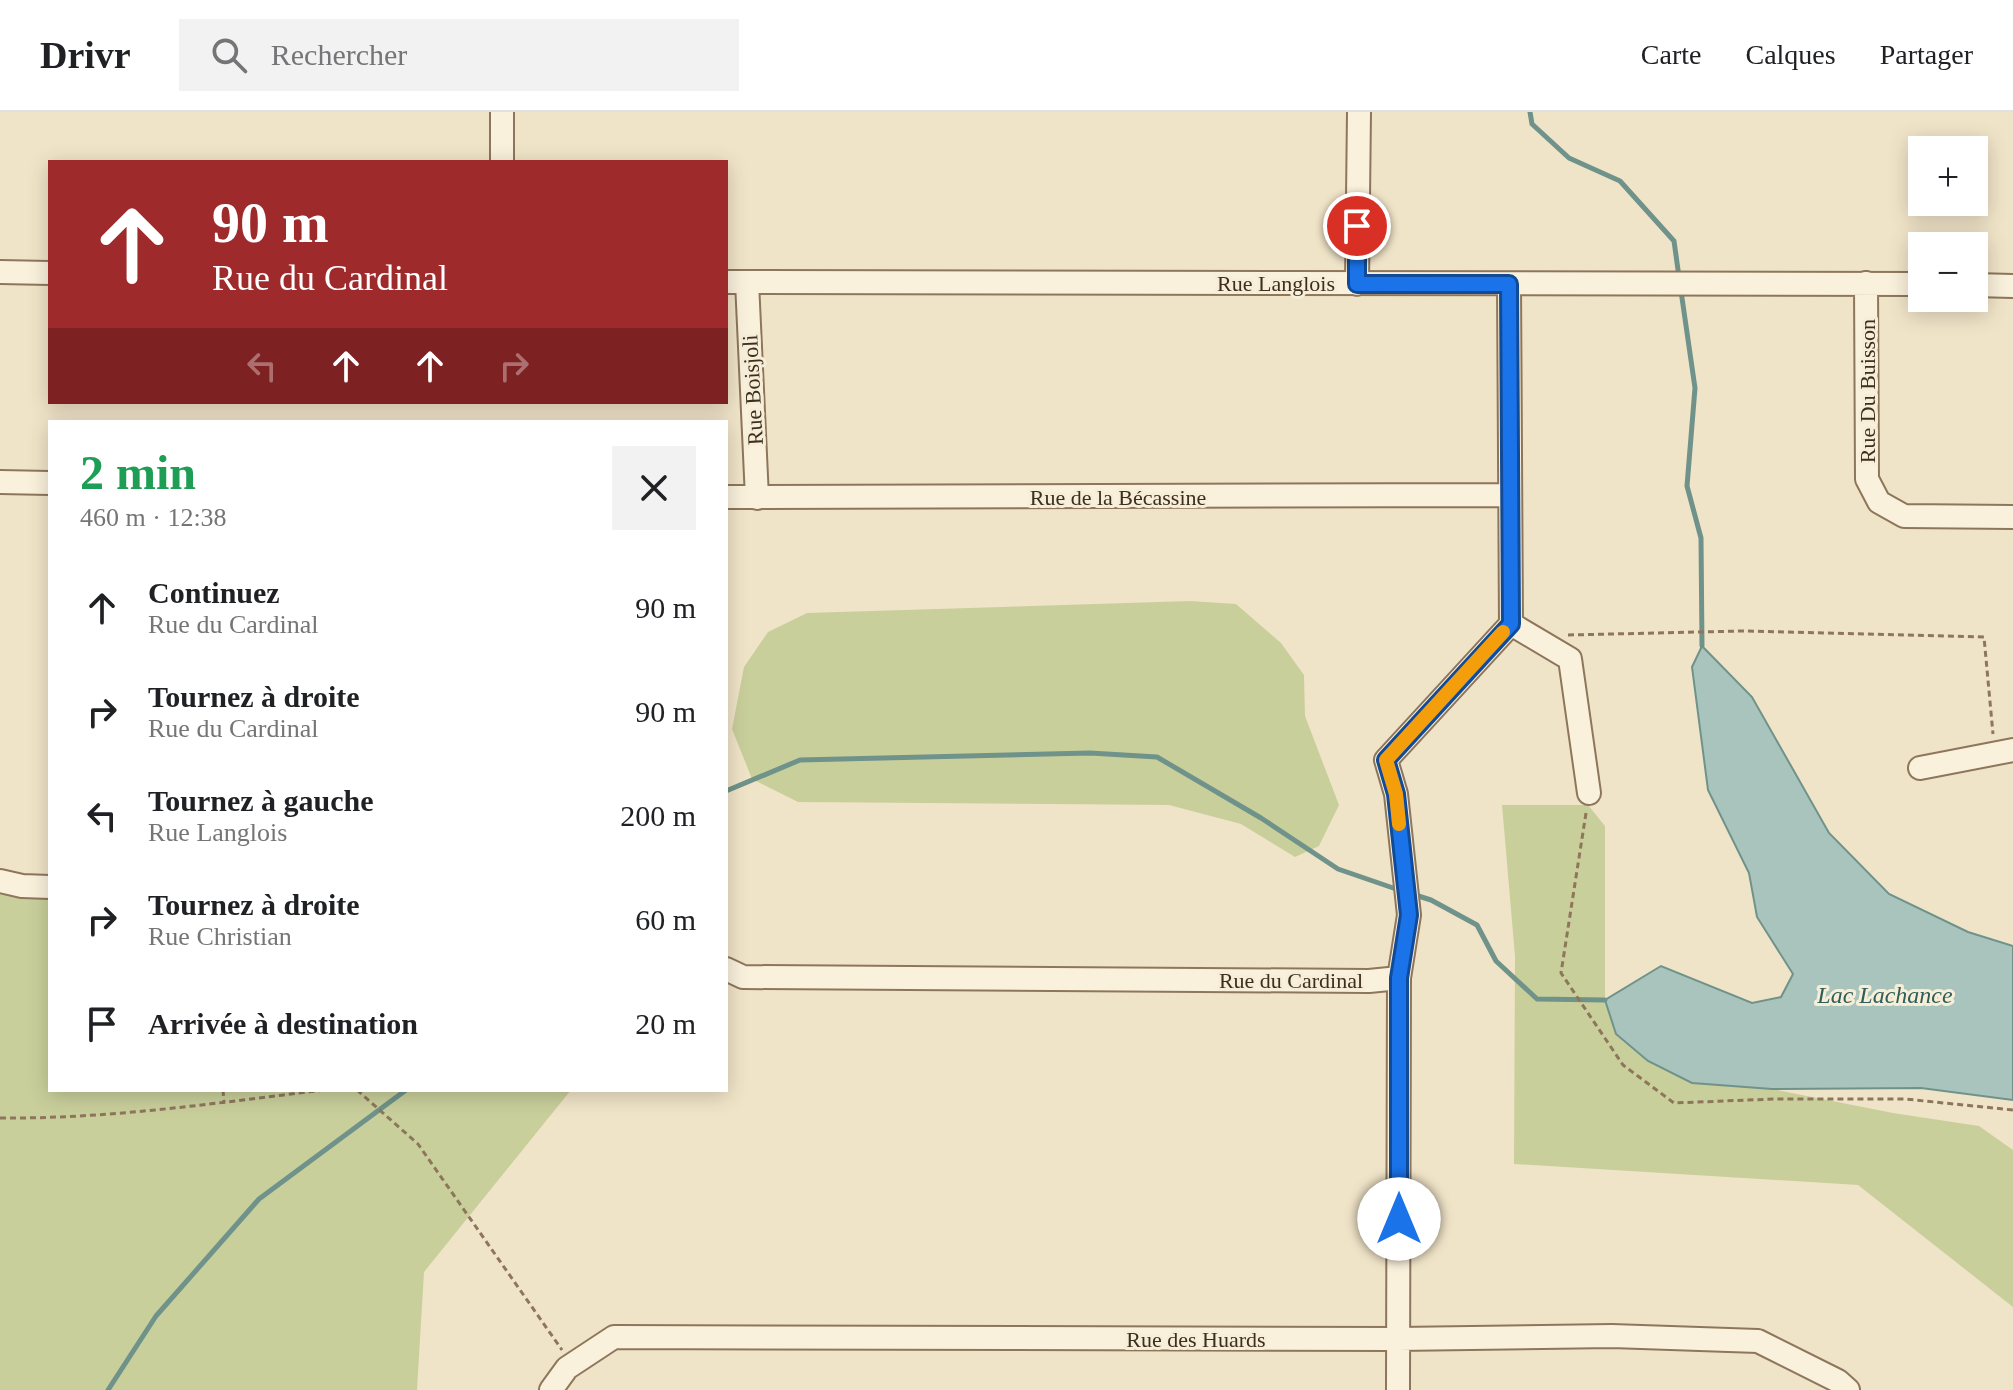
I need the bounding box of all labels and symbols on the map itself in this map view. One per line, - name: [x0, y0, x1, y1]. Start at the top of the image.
- pin: [1323, 192, 1391, 260]
- street label: Rue Langlois: [1217, 271, 1335, 296]
- street label: Rue Du Buisson: [1855, 319, 1880, 463]
- street label: Rue Boisjoli: [737, 334, 768, 446]
- street label: Rue de la Bécassine: [1030, 485, 1206, 510]
- street label: Rue du Cardinal: [1219, 968, 1363, 993]
- water label: Lac Lachance: [1816, 982, 1953, 1008]
- position arrow: [1357, 1177, 1441, 1261]
- street label: Rue des Huards: [1126, 1327, 1266, 1352]

